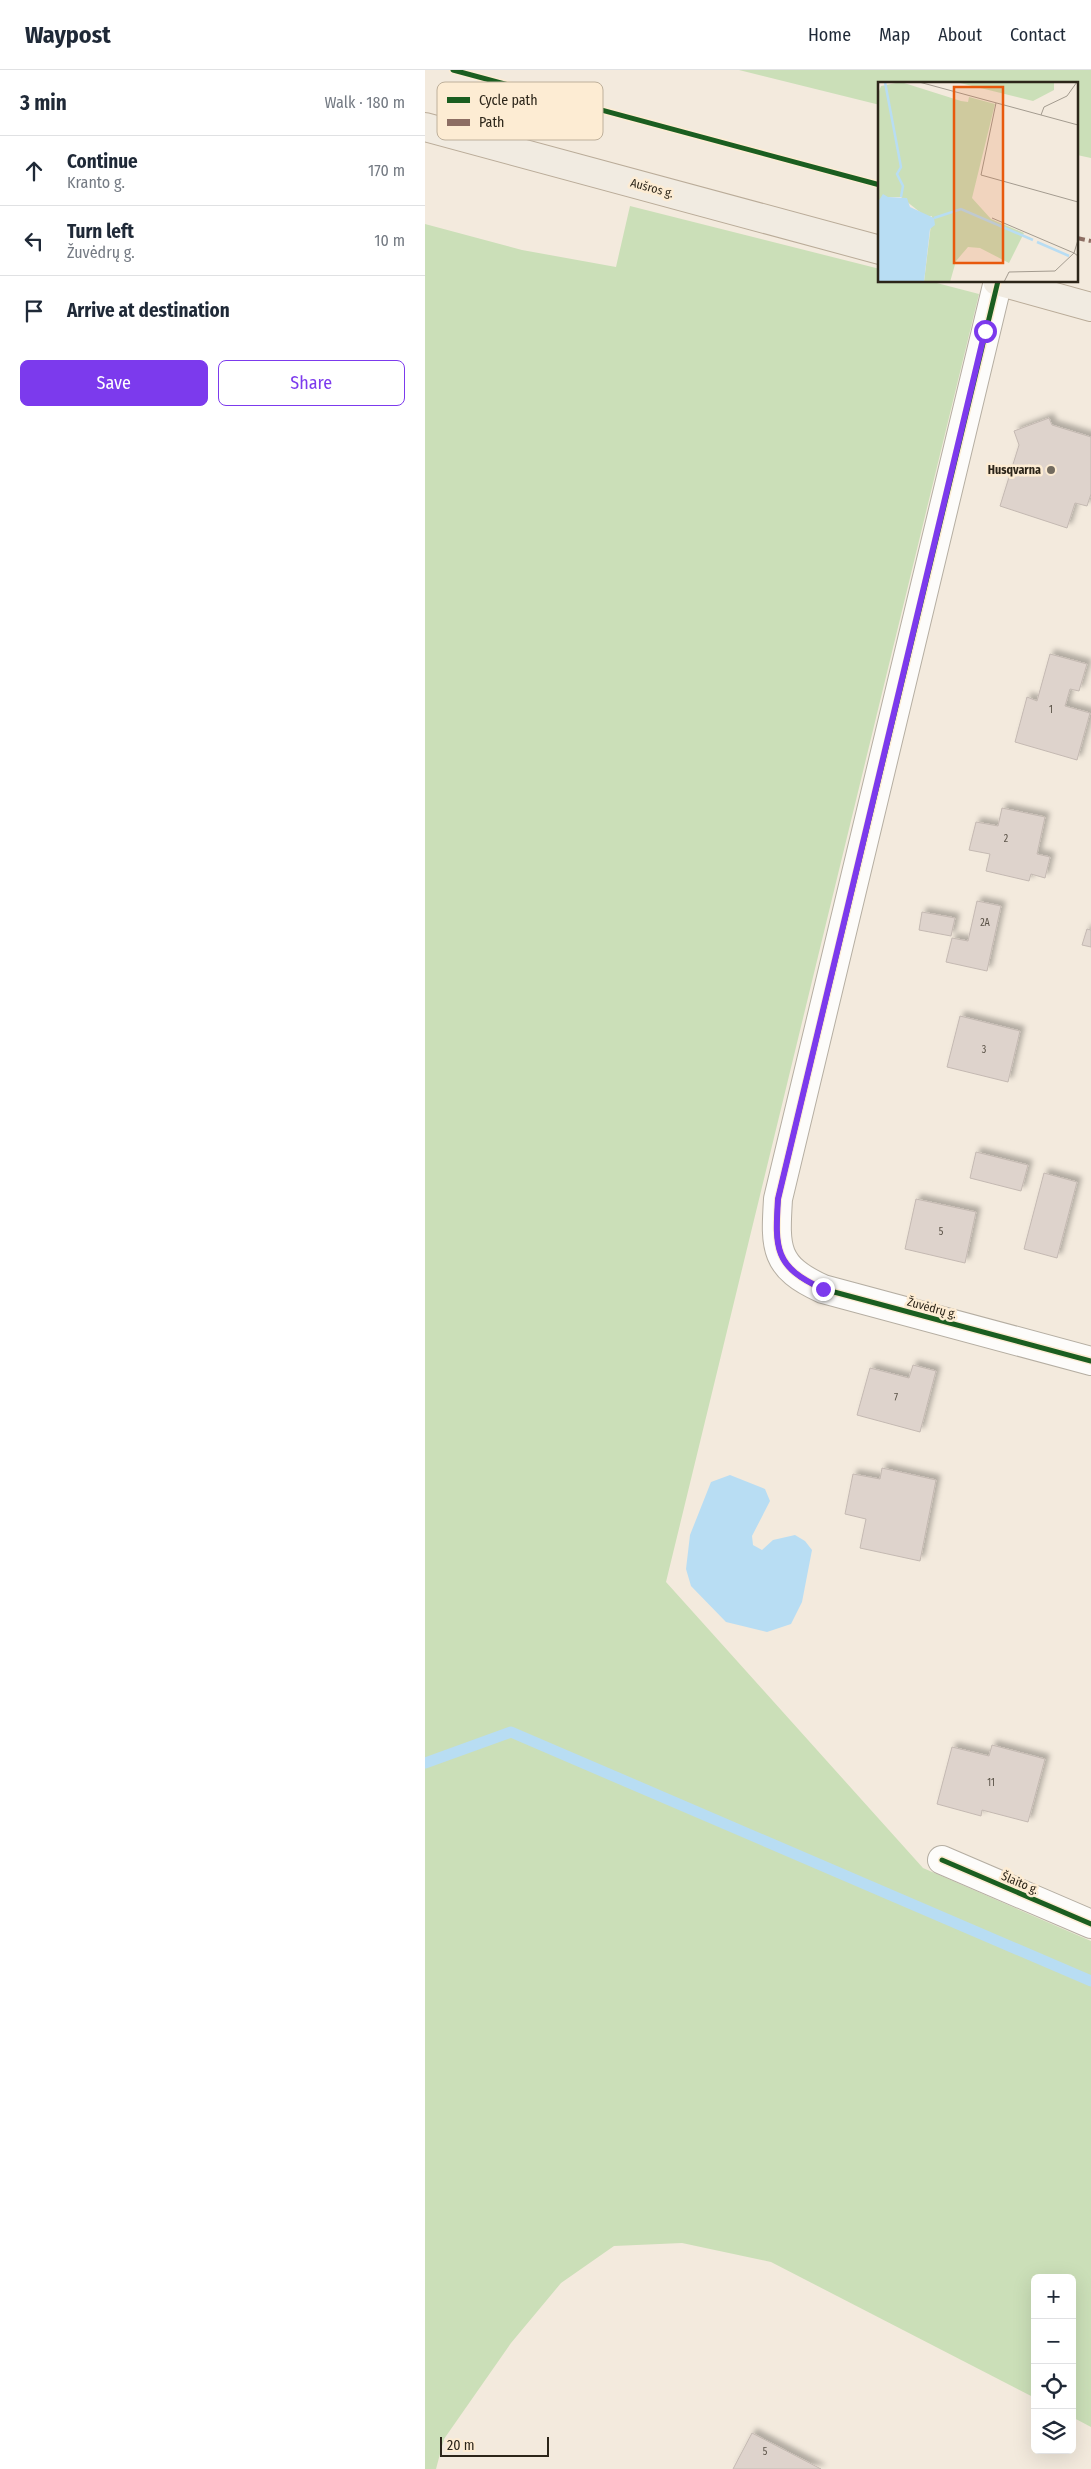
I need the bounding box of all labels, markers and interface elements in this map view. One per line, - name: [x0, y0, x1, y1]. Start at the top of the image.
- text: Waypost: [25, 21, 111, 49]
- text: Home: [808, 24, 851, 46]
- text: Map: [879, 24, 910, 46]
- text: About: [938, 24, 982, 46]
- text: Contact: [1010, 24, 1066, 46]
- legend: [437, 82, 603, 140]
- inset map: [878, 82, 1079, 282]
- text: 3 min: [20, 90, 67, 116]
- text: Cycle path: [479, 92, 538, 109]
- text: Walk · 180 m: [325, 93, 405, 112]
- text: Path: [479, 114, 504, 131]
- text: Continue: [67, 150, 138, 173]
- icon: ahead: [20, 157, 48, 185]
- text: 170 m: [368, 161, 405, 180]
- text: Kranto g.: [67, 173, 125, 192]
- street label: Aušros g.: [629, 176, 675, 201]
- text: Turn left: [67, 220, 134, 243]
- icon: left: [20, 227, 48, 255]
- text: 10 m: [374, 231, 405, 250]
- text: Žuvėdrų g.: [67, 243, 135, 262]
- icon: arrive: [20, 297, 48, 325]
- text: Arrive at destination: [67, 299, 230, 322]
- route start: [974, 320, 997, 343]
- button: Save: [20, 360, 208, 406]
- button: Share: [218, 360, 405, 406]
- place label: Husqvarna: [988, 463, 1041, 477]
- marker: Husqvarna: [1045, 464, 1057, 476]
- house number: 1: [1049, 704, 1053, 716]
- house number: 2: [1004, 833, 1009, 845]
- house number: 2A: [980, 917, 991, 929]
- house number: 3: [982, 1044, 987, 1056]
- house number: 5: [939, 1226, 944, 1238]
- route end: [812, 1278, 835, 1301]
- street label: Žuvėdrų g.: [906, 1294, 959, 1321]
- house number: 7: [894, 1392, 898, 1404]
- house number: 11: [987, 1777, 995, 1789]
- street label: Šlaito g.: [999, 1868, 1042, 1897]
- map controls: [1031, 2274, 1076, 2454]
- button: +: [1031, 2274, 1076, 2319]
- button: −: [1031, 2319, 1076, 2364]
- button: locate: [1031, 2364, 1076, 2409]
- button: layers: [1031, 2409, 1076, 2454]
- scale bar: [440, 2434, 549, 2457]
- text: 20 m: [447, 2437, 475, 2454]
- house number: 5: [763, 2446, 768, 2458]

